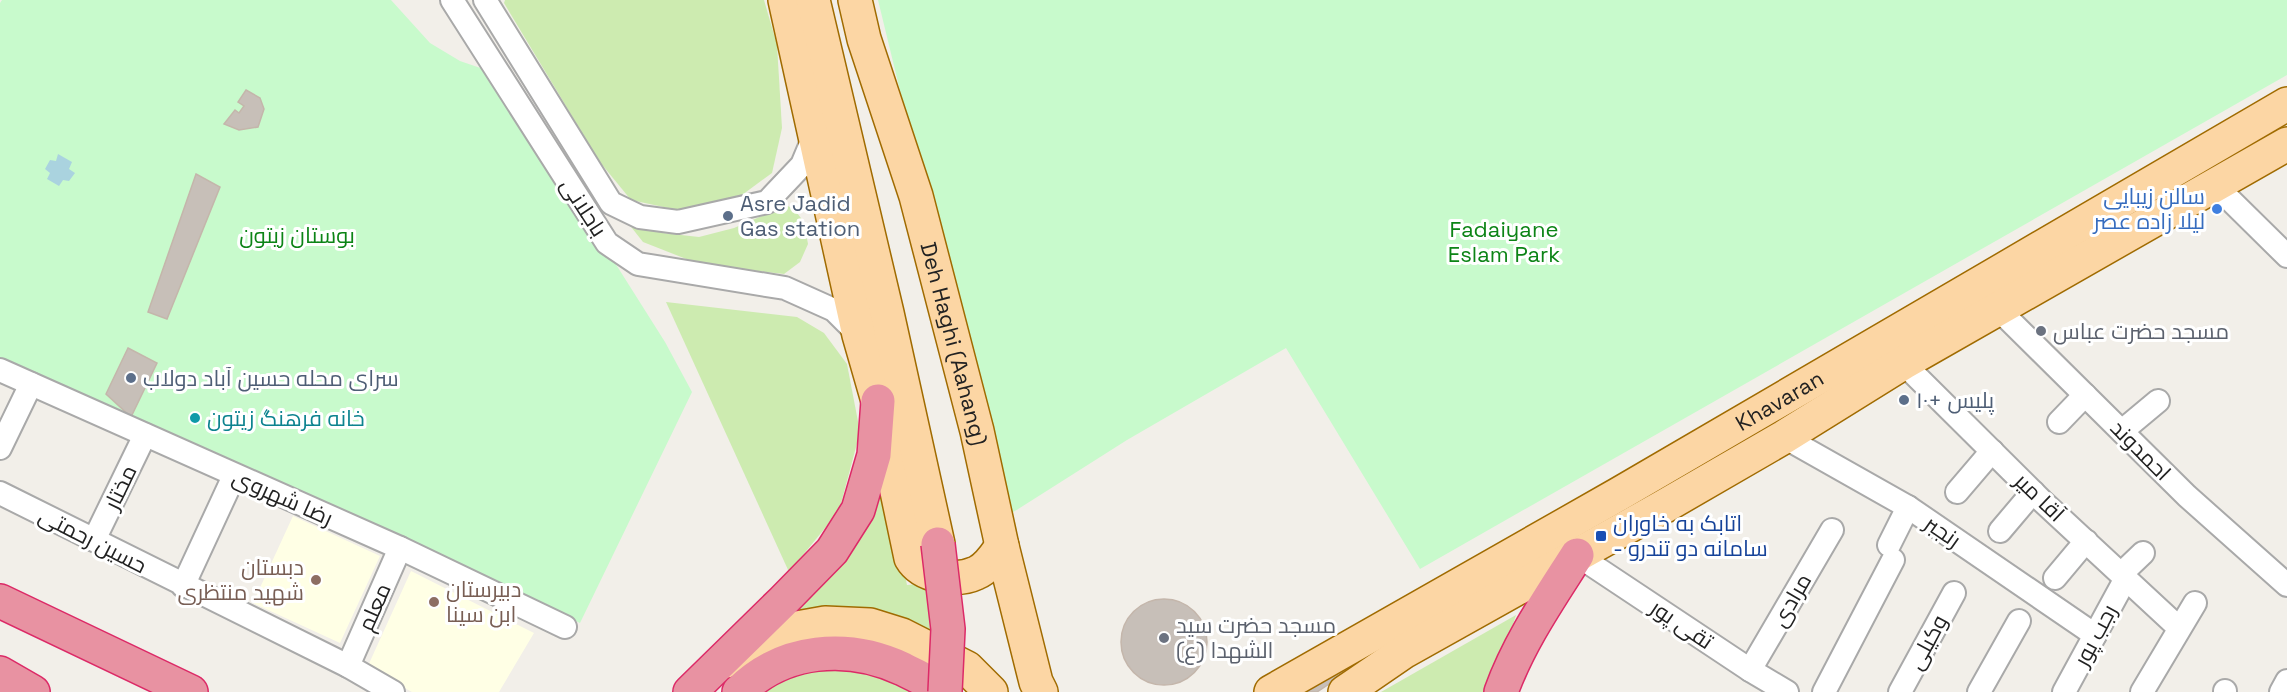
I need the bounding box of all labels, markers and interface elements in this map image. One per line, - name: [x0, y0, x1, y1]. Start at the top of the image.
- street label: باجلانی: [555, 172, 613, 242]
- place label: سالن زیبایی لیلا زاده عصر: [2092, 182, 2205, 235]
- place label: Asre Jadid Gas station: [740, 189, 860, 242]
- marker: سالن زیبایی لیلا زاده عصر: [2210, 202, 2224, 216]
- marker: Asre Jadid Gas station: [721, 209, 735, 223]
- park label: Fadaiyane Eslam Park: [1448, 215, 1560, 268]
- park label: بوستان زیتون: [239, 221, 355, 249]
- street label: Deh Haghi (Aahang): [915, 239, 994, 448]
- place label: مسجد حضرت عباس: [2053, 317, 2229, 345]
- marker: مسجد حضرت عباس: [2034, 324, 2048, 338]
- place label: سرای محله حسین آباد دولاب: [143, 364, 399, 392]
- street label: Khavaran: [1730, 364, 1828, 437]
- marker: سرای محله حسین آباد دولاب: [124, 371, 138, 385]
- place label: پلیس +۱۰: [1916, 386, 1994, 415]
- marker: پلیس +۱۰: [1897, 393, 1911, 407]
- place label: خانه فرهنگ زيتون: [207, 404, 365, 432]
- marker: خانه فرهنگ زيتون: [188, 411, 202, 425]
- street label: احمدوند: [2105, 414, 2177, 486]
- street label: مختار: [96, 460, 143, 516]
- street label: رضا شهروی: [228, 462, 338, 532]
- street label: آقا میر: [2008, 465, 2071, 527]
- street label: حسین رحمتی: [34, 501, 152, 579]
- street label: رنجبر: [1918, 507, 1967, 553]
- place label: اتابک به خاوران - سامانه دو تندرو: [1613, 509, 1768, 562]
- marker: اتابک به خاوران - سامانه دو تندرو: [1594, 529, 1608, 543]
- place label: دبستان شهید منتظری: [178, 553, 304, 606]
- street label: مرادی: [1765, 568, 1817, 632]
- marker: دبستان شهید منتظری: [309, 573, 323, 587]
- place label: دبیرستان ابن سینا: [446, 575, 521, 628]
- street label: معلم: [351, 579, 399, 636]
- street label: تقی پور: [1643, 592, 1719, 656]
- marker: دبیرستان ابن سینا: [427, 595, 441, 609]
- street label: رجب پور: [2066, 599, 2124, 673]
- street label: وکیلی: [1901, 610, 1953, 674]
- place label: مسجد حضرت سید الشهدا (ع): [1176, 611, 1336, 665]
- marker: مسجد حضرت سید الشهدا (ع): [1157, 631, 1171, 645]

